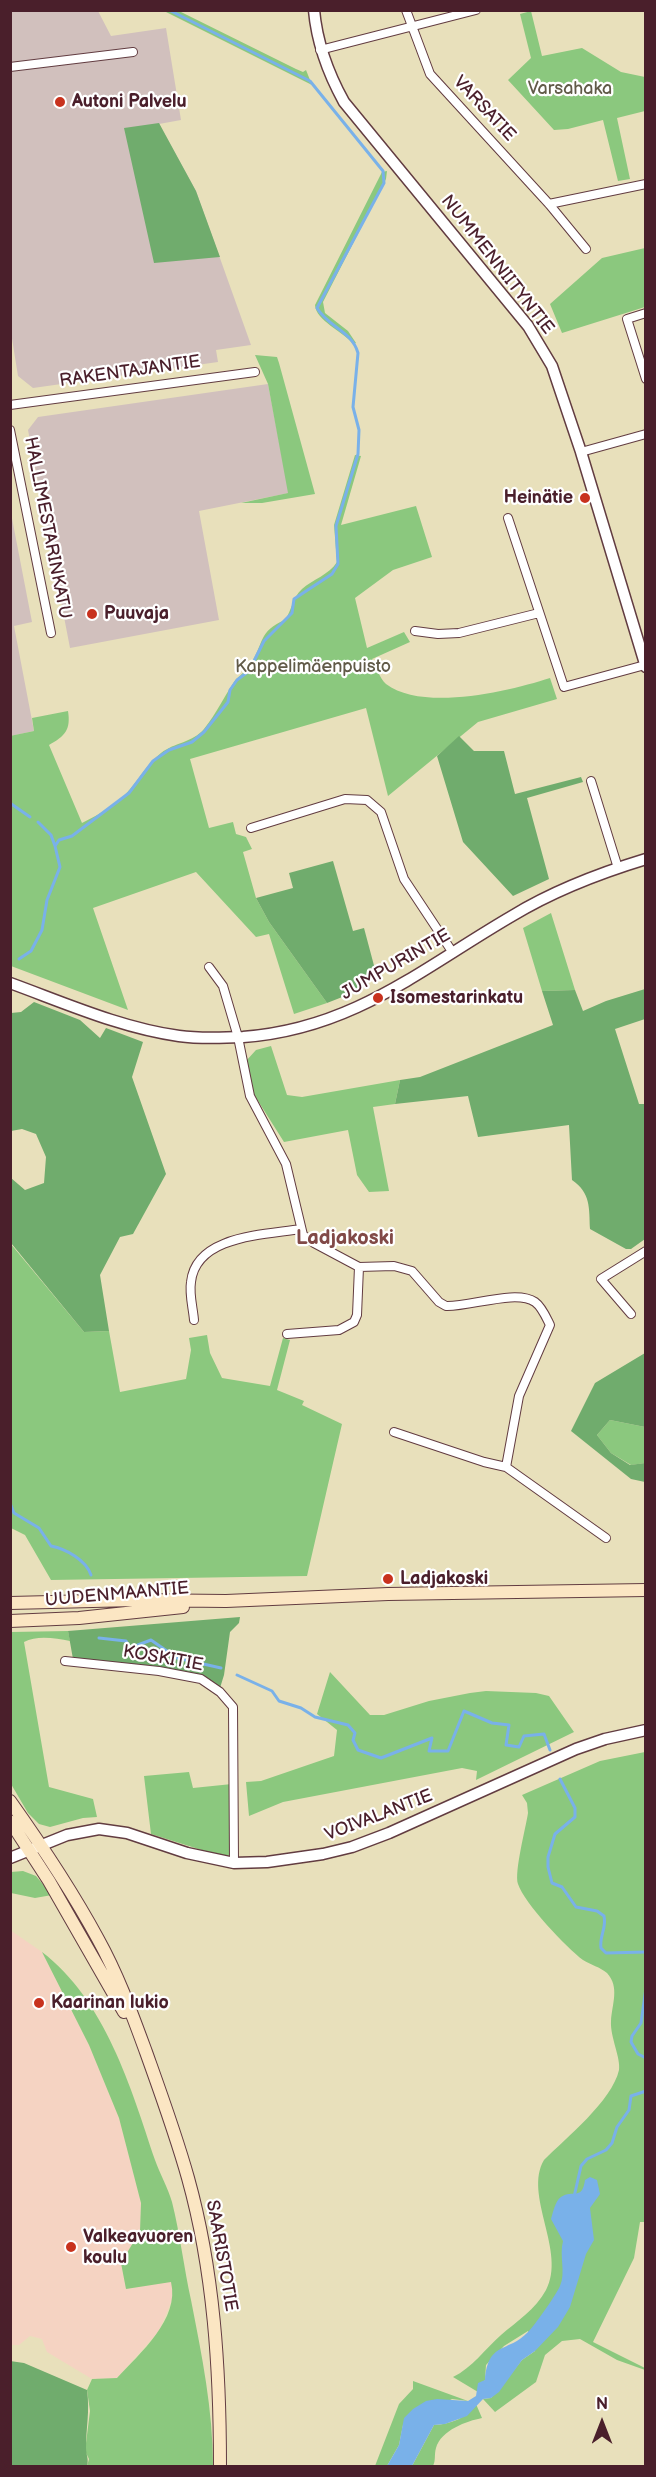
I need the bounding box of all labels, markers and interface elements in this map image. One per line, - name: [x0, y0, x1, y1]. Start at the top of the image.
- street label: VARSATIE: [448, 72, 520, 146]
- park label: Varsahaka: [528, 78, 612, 100]
- place label: Autoni Palvelu: [72, 91, 187, 113]
- marker: Autoni Palvelu: [53, 95, 67, 109]
- street label: NUMMENNIITYNTIE: [436, 191, 558, 339]
- street label: RAKENTAJANTIE: [58, 351, 202, 393]
- street label: HALLIMESTARINKATU: [19, 435, 75, 621]
- place label: Heinätie: [504, 487, 573, 509]
- marker: Heinätie: [578, 491, 592, 505]
- place label: Puuvaja: [104, 603, 169, 625]
- marker: Puuvaja: [85, 607, 99, 621]
- park label: Kappelimäenpuisto: [235, 656, 391, 678]
- street label: JUMPURINTIE: [337, 925, 455, 1005]
- place label: Isomestarinkatu: [390, 987, 523, 1009]
- marker: Isomestarinkatu: [371, 991, 385, 1005]
- district label: Ladjakoski: [296, 1227, 394, 1251]
- place label: Ladjakoski: [400, 1568, 488, 1590]
- marker: Ladjakoski: [381, 1572, 395, 1586]
- street label: UUDENMAANTIE: [44, 1578, 190, 1612]
- street label: KOSKITIE: [121, 1641, 205, 1677]
- street label: VOIVALANTIE: [322, 1786, 436, 1846]
- place label: Kaarinan lukio: [51, 1992, 169, 2014]
- marker: Kaarinan lukio: [32, 1996, 46, 2010]
- street label: SAARISTOTIE: [201, 2199, 241, 2313]
- place label: Valkeavuoren koulu: [83, 2226, 193, 2268]
- marker: Valkeavuoren koulu: [64, 2240, 78, 2254]
- north arrow: [572, 2393, 632, 2453]
- text: N: [596, 2395, 608, 2414]

